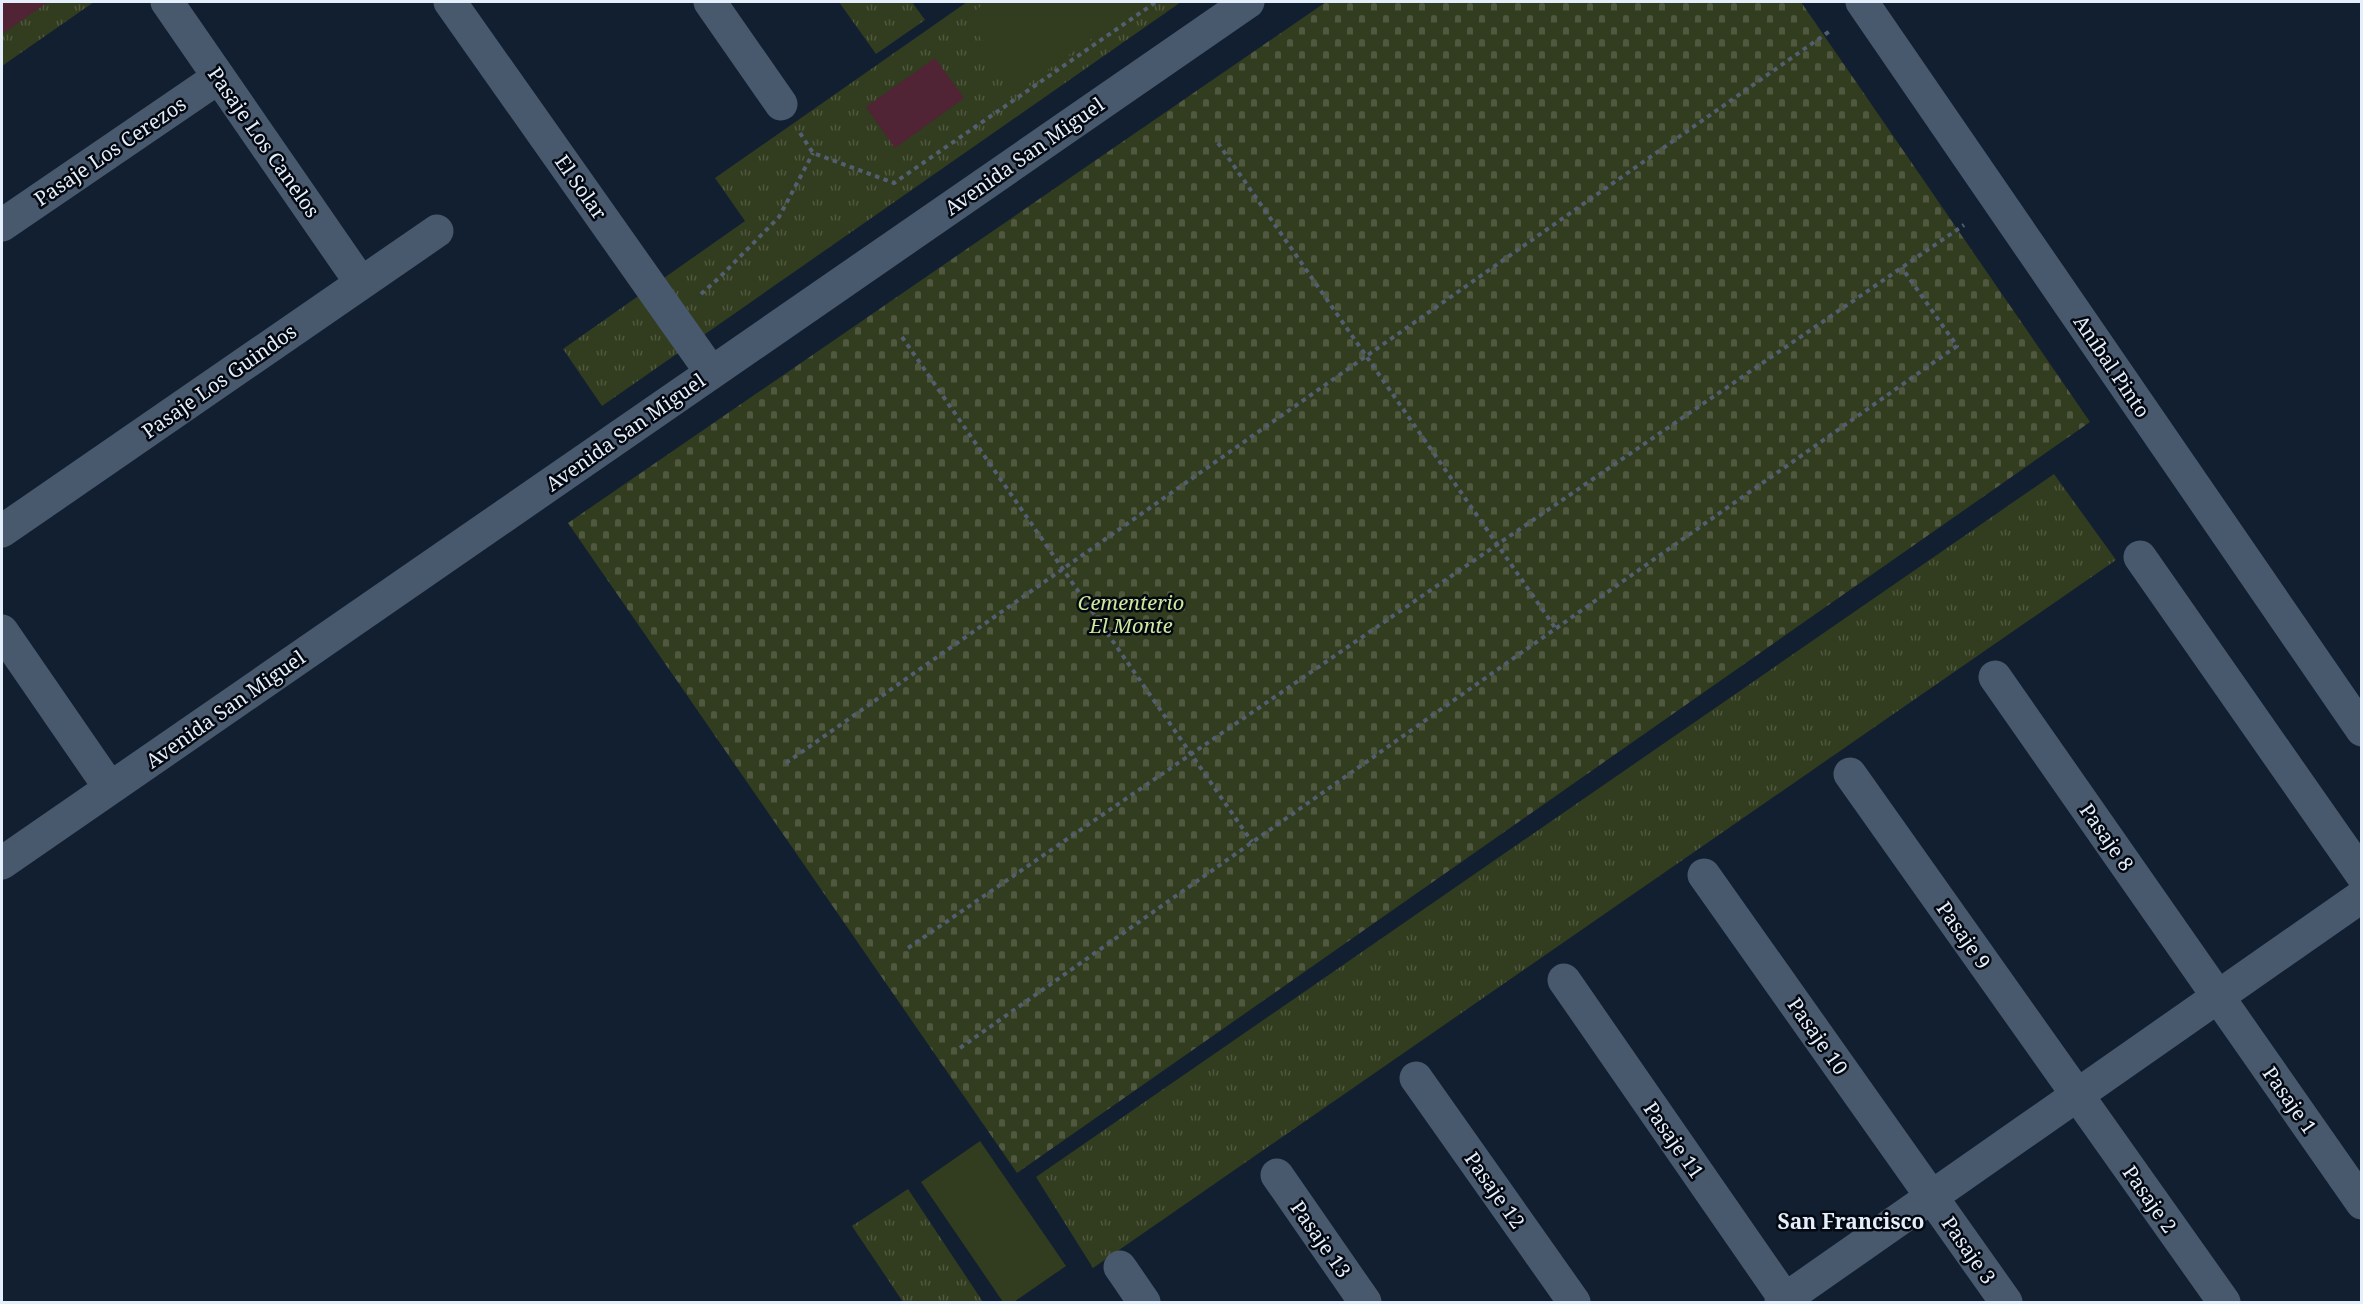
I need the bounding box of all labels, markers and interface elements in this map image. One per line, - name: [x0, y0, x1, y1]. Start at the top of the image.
- street label: Pasaje Los Canelos: [202, 61, 326, 223]
- street label: Pasaje Los Cerezos: [29, 90, 191, 212]
- street label: Avenida San Miguel: [939, 91, 1109, 221]
- street label: El Solar: [549, 149, 613, 225]
- street label: Aníbal Pinto: [2068, 309, 2156, 423]
- street label: Pasaje Los Guindos: [136, 317, 302, 445]
- street label: Avenida San Miguel: [540, 367, 710, 497]
- park label: Cementerio El Monte: [1078, 589, 1184, 639]
- street label: Avenida San Miguel: [140, 644, 310, 774]
- street label: Pasaje 8: [2074, 798, 2140, 876]
- street label: Pasaje 9: [1931, 896, 1997, 974]
- street label: Pasaje 10: [1782, 992, 1854, 1080]
- street label: Pasaje 1: [2257, 1061, 2323, 1139]
- street label: Pasaje 11: [1638, 1096, 1710, 1184]
- street label: Pasaje 12: [1459, 1146, 1531, 1234]
- street label: Pasaje 2: [2117, 1160, 2183, 1238]
- street label: Pasaje 13: [1285, 1195, 1357, 1283]
- district label: San Francisco: [1778, 1207, 1924, 1235]
- street label: Pasaje 3: [1936, 1211, 2002, 1289]

